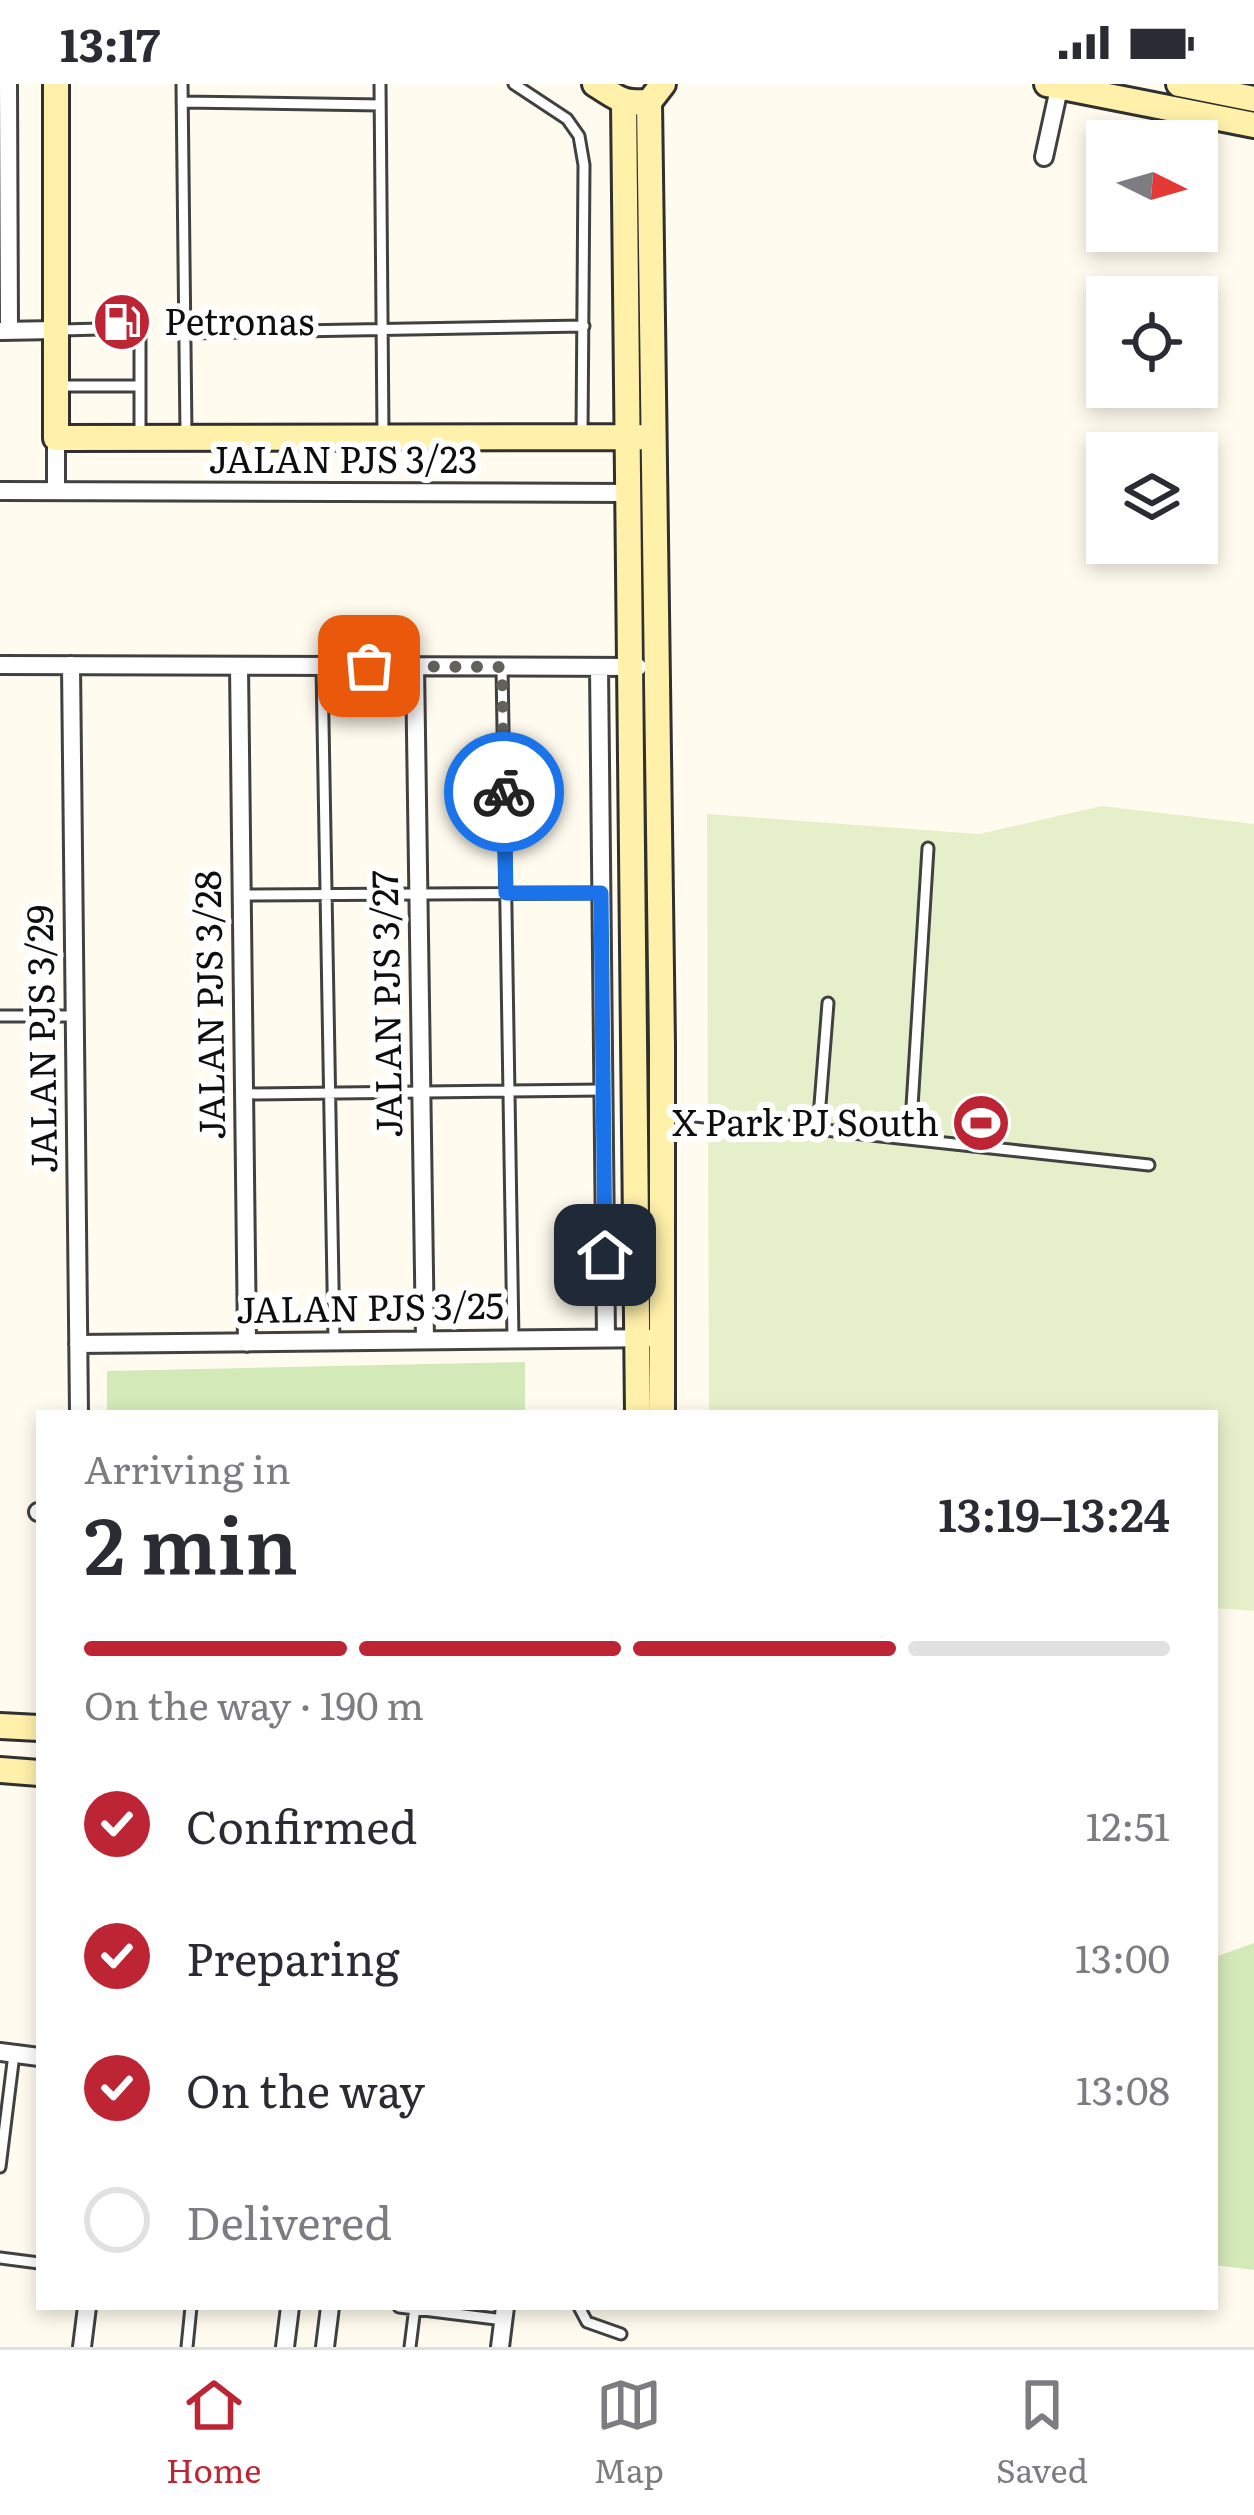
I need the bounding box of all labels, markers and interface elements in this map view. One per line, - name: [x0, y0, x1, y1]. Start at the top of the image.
- text: 13:17: [60, 9, 160, 76]
- north arrow: [1086, 120, 1218, 252]
- map controls: [1086, 120, 1218, 564]
- button: locate: [1086, 276, 1218, 408]
- fuel station icon: Petronas: [91, 291, 153, 353]
- place label: Petronas: [164, 293, 314, 346]
- street label: JALAN PJS 3/23: [208, 431, 478, 484]
- button: layers: [1086, 432, 1218, 564]
- pin: [318, 615, 420, 717]
- icon: bag: [336, 633, 402, 699]
- courier: [444, 732, 564, 852]
- icon: bike: [471, 759, 537, 825]
- street label: JALAN PJS 3/28: [179, 870, 236, 1140]
- street label: JALAN PJS 3/27: [356, 870, 413, 1138]
- street label: JALAN PJS 3/29: [11, 904, 68, 1174]
- sports icon: X Park PJ South: [950, 1092, 1012, 1154]
- place label: X Park PJ South: [672, 1094, 939, 1147]
- pin: [554, 1204, 656, 1306]
- icon: home: [572, 1222, 638, 1288]
- street label: JALAN PJS 3/25: [236, 1277, 504, 1334]
- text: Arriving in: [84, 1438, 291, 1496]
- text: 13:19–13:24: [938, 1479, 1170, 1546]
- text: 2 min: [84, 1483, 298, 1599]
- text: On the way · 190 m: [84, 1674, 424, 1732]
- icon: check: [84, 1791, 150, 1857]
- text: Confirmed: [186, 1791, 417, 1858]
- text: 12:51: [1086, 1795, 1170, 1853]
- icon: check: [84, 1923, 150, 1989]
- text: Preparing: [186, 1923, 400, 1990]
- text: 13:00: [1075, 1927, 1170, 1985]
- icon: check: [84, 2055, 150, 2121]
- text: On the way: [186, 2055, 425, 2122]
- text: 13:08: [1076, 2059, 1170, 2117]
- text: Delivered: [186, 2187, 392, 2254]
- tab: Home: [166, 2372, 261, 2493]
- tab: Map: [594, 2372, 664, 2493]
- tab: Saved: [996, 2372, 1088, 2493]

